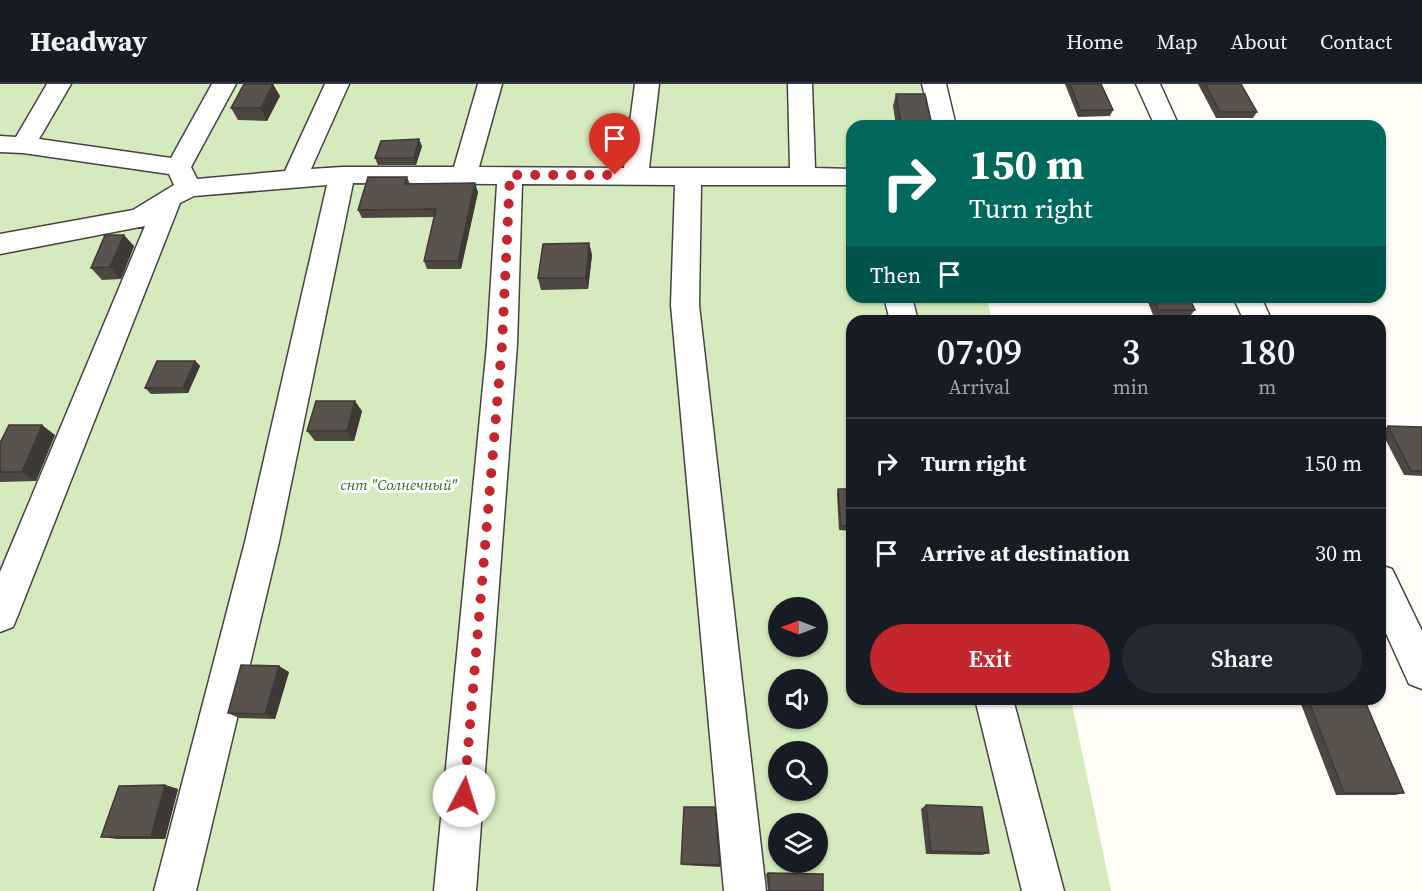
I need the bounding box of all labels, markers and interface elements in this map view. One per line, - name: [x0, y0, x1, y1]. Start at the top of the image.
- text: Headway: [30, 22, 147, 60]
- text: Home: [1066, 27, 1124, 56]
- text: Map: [1157, 27, 1198, 56]
- text: About: [1231, 27, 1287, 56]
- text: Contact: [1320, 27, 1392, 56]
- pin: [589, 113, 640, 175]
- icon: arrive: [598, 122, 631, 155]
- text: 150 m: [969, 135, 1084, 193]
- icon: right: [870, 144, 948, 222]
- text: Turn right: [969, 190, 1093, 227]
- icon: arrive: [933, 258, 966, 291]
- text: Then: [870, 260, 921, 290]
- text: 07:09: [937, 327, 1022, 376]
- text: 3: [1121, 327, 1140, 376]
- text: 180: [1239, 327, 1295, 376]
- text: Arrival: [948, 373, 1010, 401]
- text: min: [1113, 373, 1149, 401]
- text: m: [1258, 373, 1276, 401]
- icon: right: [870, 447, 903, 480]
- text: Turn right: [921, 448, 1026, 478]
- text: 150 m: [1304, 448, 1362, 478]
- park label: снт "Солнечный": [341, 474, 458, 495]
- icon: arrive: [870, 537, 903, 570]
- text: Arrive at destination: [921, 538, 1130, 568]
- text: 30 m: [1315, 538, 1362, 568]
- north arrow: [768, 597, 828, 657]
- map controls: [768, 597, 828, 873]
- button: Exit: [870, 624, 1110, 693]
- button: Share: [1122, 624, 1362, 693]
- button: sound: [768, 669, 828, 729]
- button: search: [768, 741, 828, 801]
- position arrow: [432, 764, 496, 828]
- button: layers: [768, 813, 828, 873]

